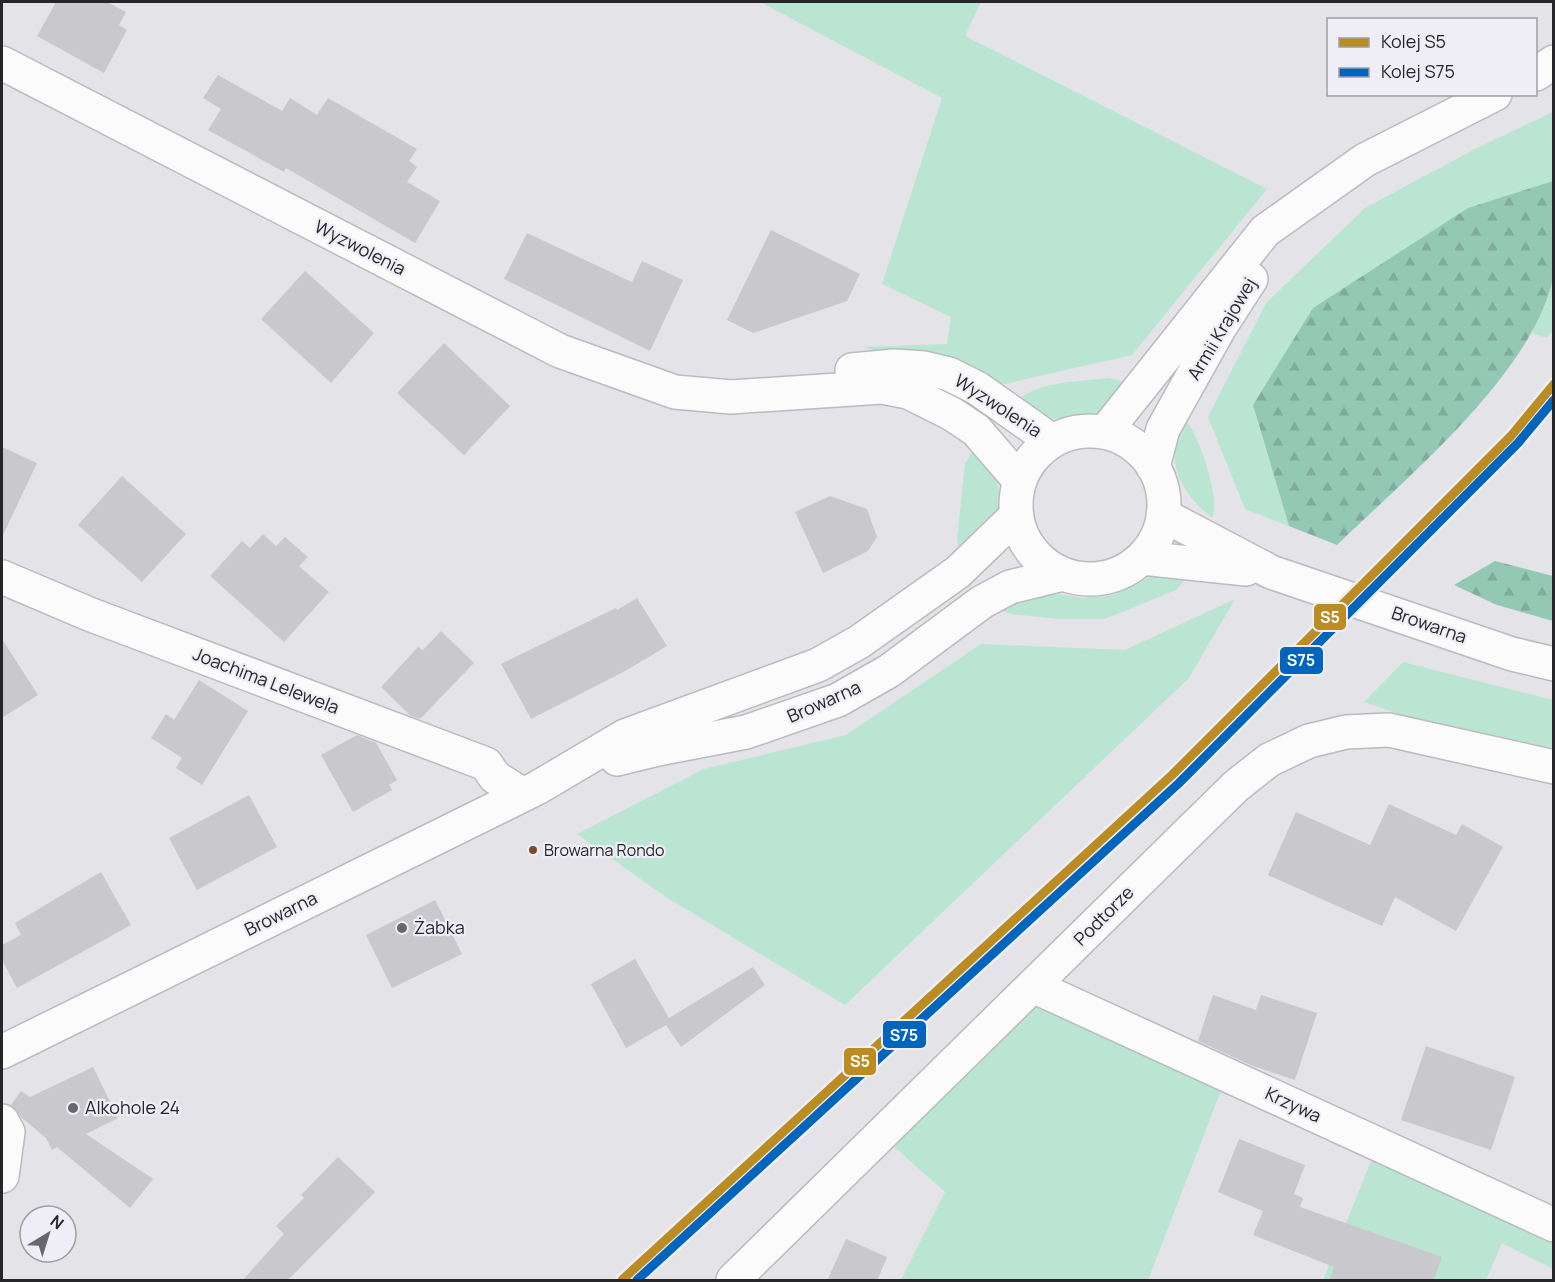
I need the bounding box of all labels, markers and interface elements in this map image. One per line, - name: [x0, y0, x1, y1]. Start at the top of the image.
- legend: [1327, 18, 1537, 96]
- text: Kolej S5: [1381, 29, 1446, 53]
- text: Kolej S75: [1381, 59, 1455, 83]
- street label: Wyzwolenia: [311, 214, 410, 280]
- street label: Armii Krajowej: [1181, 273, 1261, 384]
- street label: Wyzwolenia: [950, 368, 1047, 442]
- street label: Browarna: [1388, 600, 1470, 648]
- line badge: S5: [1313, 603, 1347, 631]
- text: S5: [1320, 606, 1340, 628]
- street label: Joachima Lelewela: [190, 641, 343, 719]
- line badge: S75: [1279, 646, 1324, 675]
- text: S75: [1287, 649, 1315, 671]
- street label: Browarna: [783, 674, 864, 728]
- place label: Browarna Rondo: [544, 839, 665, 861]
- marker: Browarna Rondo: [527, 844, 539, 856]
- street label: Podtorze: [1068, 880, 1138, 950]
- street label: Browarna: [240, 885, 321, 941]
- place label: Żabka: [414, 915, 465, 939]
- marker: Żabka: [395, 921, 409, 935]
- line badge: S75: [882, 1020, 927, 1049]
- text: S75: [890, 1024, 918, 1046]
- line badge: S5: [843, 1047, 877, 1076]
- text: S5: [850, 1050, 870, 1072]
- street label: Krzywa: [1262, 1081, 1325, 1127]
- place label: Alkohole 24: [85, 1095, 180, 1119]
- marker: Alkohole 24: [66, 1101, 80, 1115]
- north arrow: [18, 1204, 78, 1264]
- text: N: [46, 1210, 69, 1234]

